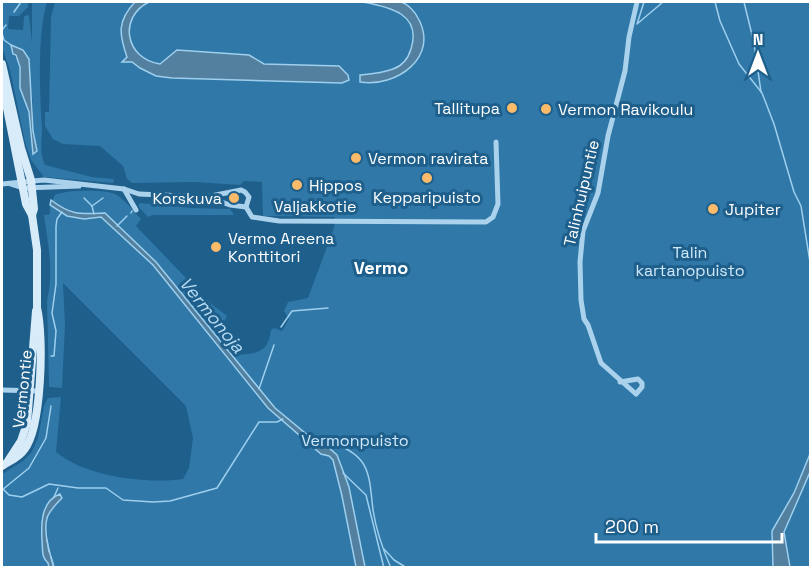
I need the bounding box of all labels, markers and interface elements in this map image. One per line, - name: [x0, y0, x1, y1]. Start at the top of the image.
- north arrow: [728, 24, 788, 84]
- text: N: [753, 29, 763, 50]
- place label: Tallitupa: [434, 98, 500, 119]
- place label: Vermon Ravikoulu: [558, 99, 693, 120]
- marker: Tallitupa: [505, 101, 519, 115]
- marker: Vermon Ravikoulu: [539, 102, 553, 116]
- street label: Talinhuipuntie: [559, 138, 604, 248]
- place label: Vermon ravirata: [368, 148, 488, 169]
- marker: Vermon ravirata: [349, 151, 363, 165]
- marker: Kepparipuisto: [420, 171, 434, 185]
- place label: Hippos: [309, 175, 362, 196]
- marker: Hippos: [290, 178, 304, 192]
- place label: Kepparipuisto: [373, 187, 481, 208]
- place label: Korskuva: [152, 188, 222, 209]
- marker: Korskuva: [227, 191, 241, 205]
- street label: Valjakkotie: [274, 196, 356, 217]
- place label: Jupiter: [725, 199, 781, 220]
- marker: Jupiter: [706, 202, 720, 216]
- place label: Vermo Areena Konttitori: [228, 228, 334, 267]
- marker: Vermo Areena Konttitori: [209, 240, 223, 254]
- park label: Talin kartanopuisto: [635, 242, 745, 281]
- district label: Vermo: [354, 256, 408, 279]
- water label: Vermonoja: [175, 272, 251, 358]
- street label: Vermontie: [8, 349, 37, 429]
- park label: Vermonpuisto: [301, 430, 409, 451]
- scale bar: [596, 506, 782, 544]
- text: 200 m: [605, 515, 659, 538]

